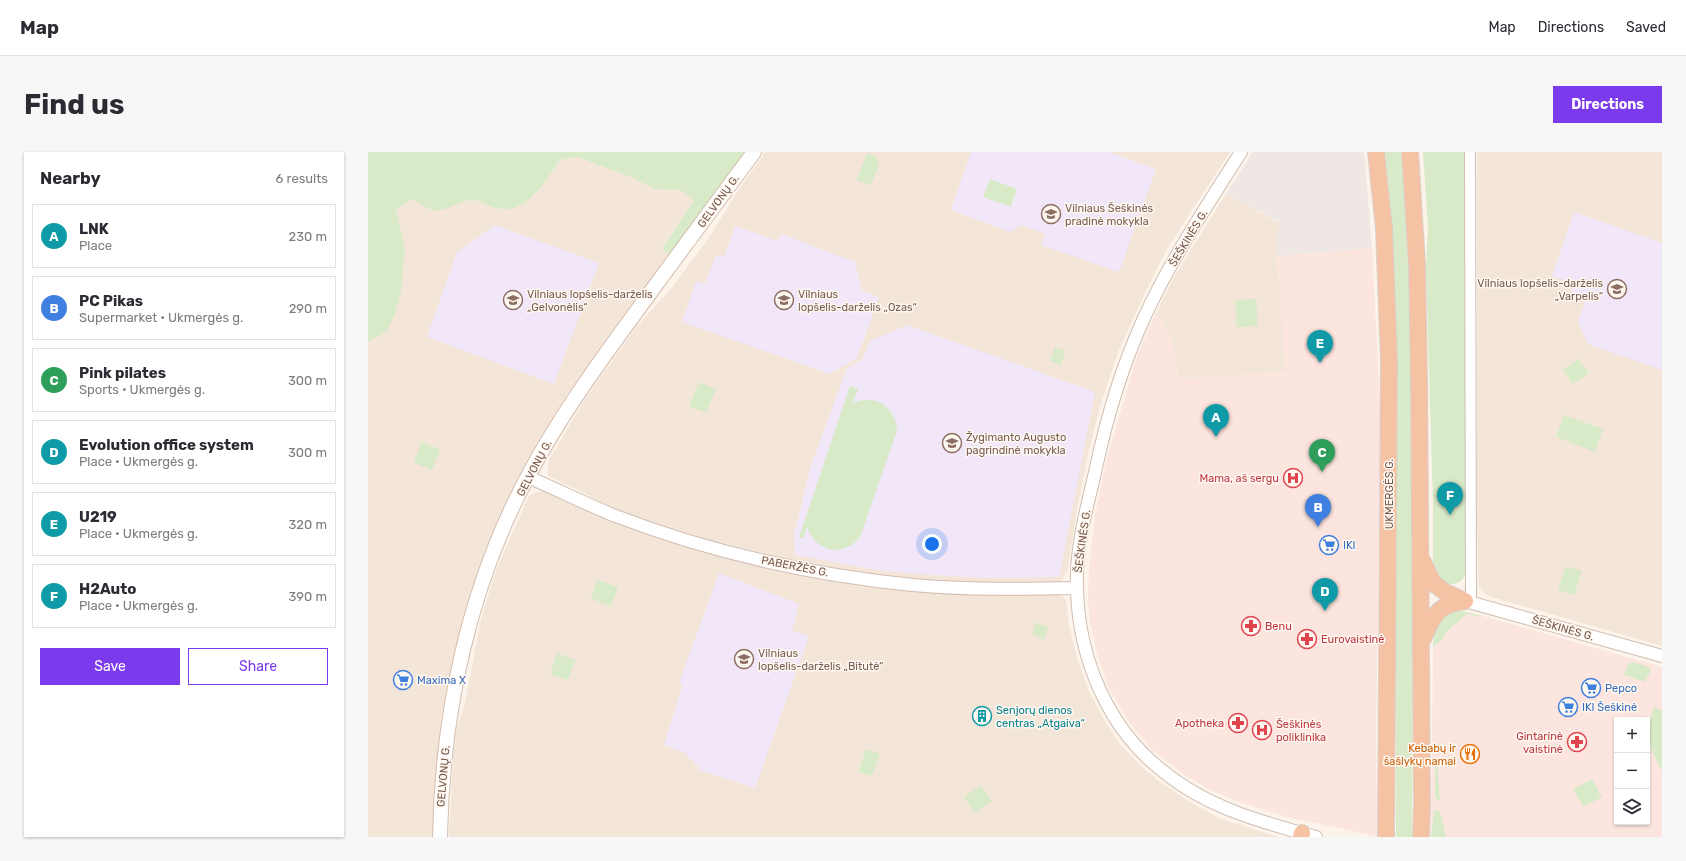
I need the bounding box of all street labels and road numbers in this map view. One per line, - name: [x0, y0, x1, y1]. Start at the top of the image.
- street label: GELVONŲ G.: [695, 172, 742, 230]
- street label: ŠEŠKINĖS G.: [1166, 207, 1211, 269]
- street label: GELVONŲ G.: [514, 438, 555, 499]
- street label: UKMERGĖS G.: [1382, 458, 1396, 529]
- street label: ŠEŠKINĖS G.: [1071, 508, 1093, 574]
- street label: PABERŽĖS G.: [760, 553, 830, 579]
- street label: ŠEŠKINĖS G.: [1530, 612, 1596, 644]
- street label: GELVONŲ G.: [434, 744, 453, 807]

